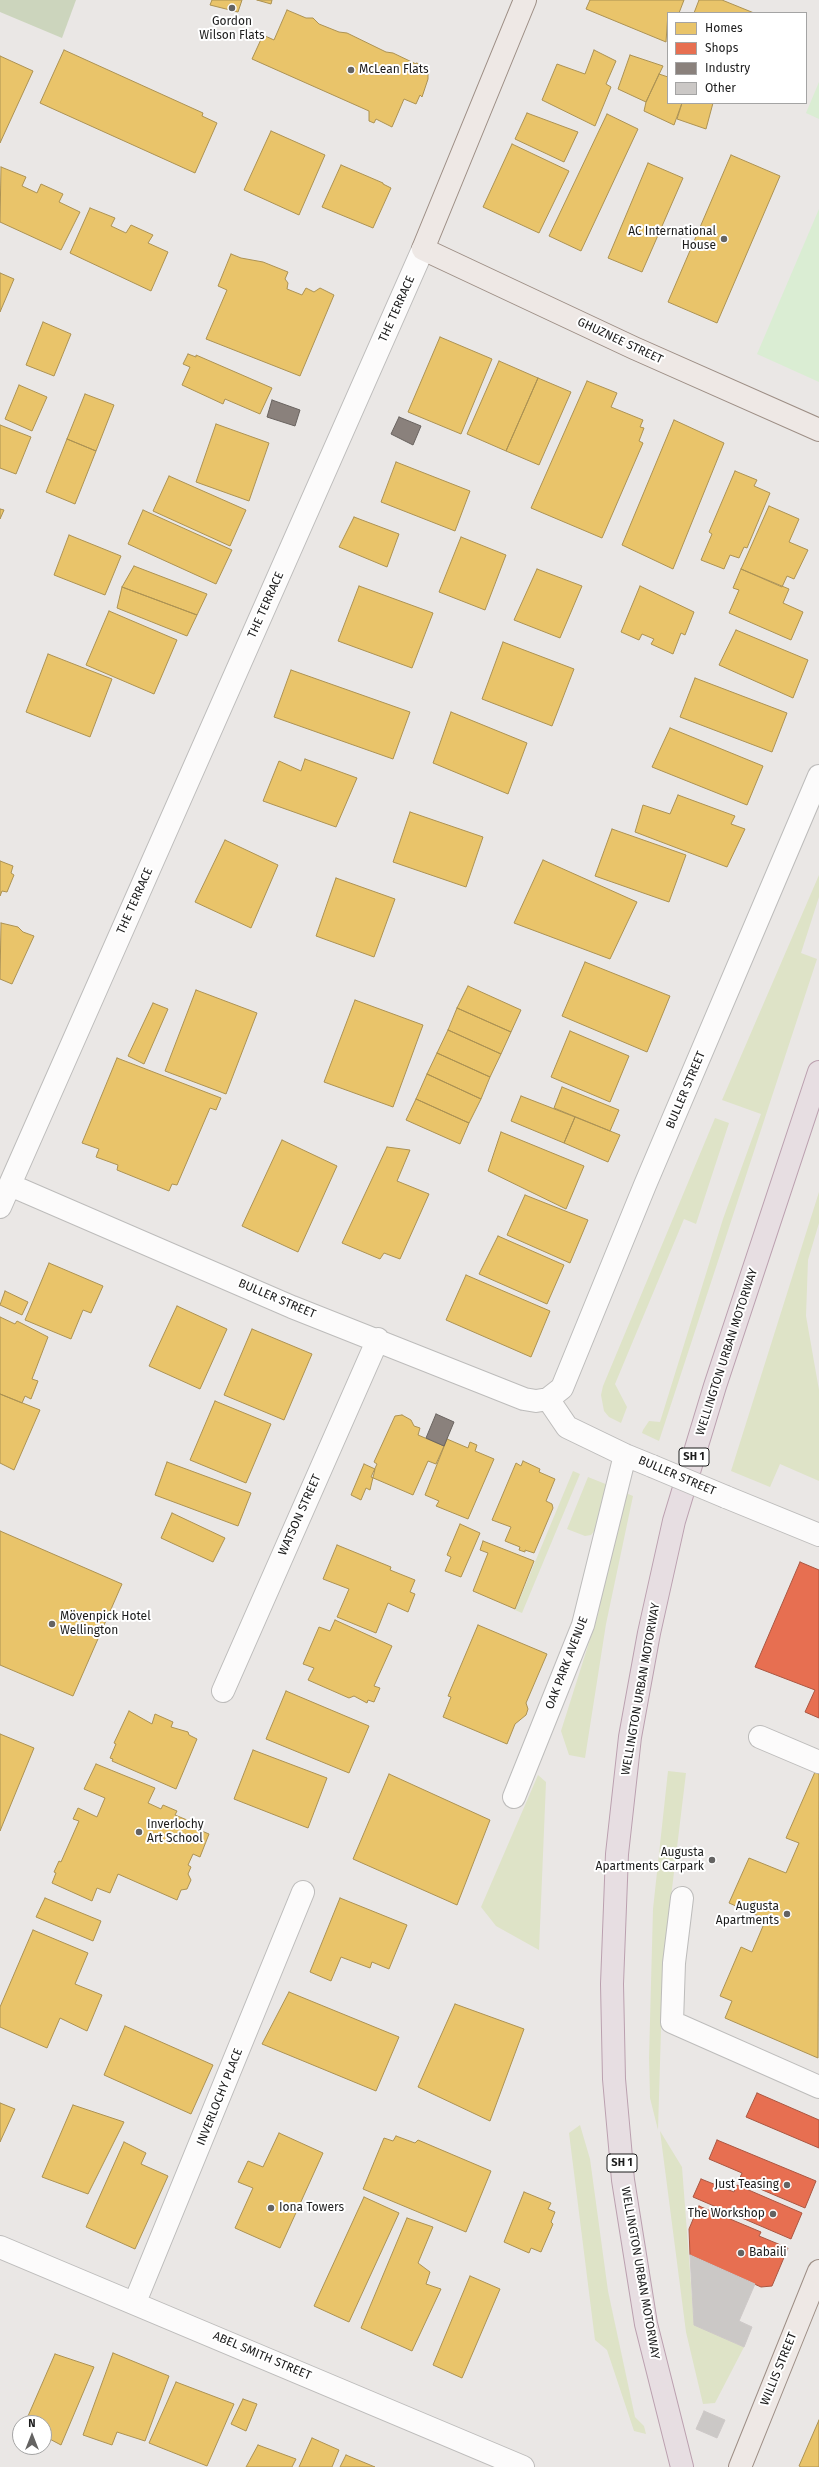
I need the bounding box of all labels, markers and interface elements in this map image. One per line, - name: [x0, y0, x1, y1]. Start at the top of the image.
- marker: Gordon Wilson Flats: [227, 3, 237, 13]
- legend: [667, 12, 807, 104]
- place label: Gordon Wilson Flats: [199, 15, 265, 43]
- text: Homes: [705, 21, 743, 35]
- text: Shops: [705, 41, 738, 55]
- text: Industry: [705, 61, 750, 75]
- place label: McLean Flats: [359, 63, 429, 77]
- marker: McLean Flats: [346, 65, 356, 75]
- text: Other: [705, 81, 736, 95]
- place label: AC International House: [628, 225, 716, 253]
- marker: AC International House: [719, 234, 729, 244]
- street label: THE TERRACE: [376, 274, 418, 344]
- street label: GHUZNEE STREET: [575, 315, 665, 367]
- street label: THE TERRACE: [245, 570, 287, 640]
- street label: THE TERRACE: [114, 866, 156, 936]
- street label: BULLER STREET: [663, 1049, 709, 1131]
- street label: WELLINGTON URBAN MOTORWAY: [693, 1267, 761, 1437]
- street label: BULLER STREET: [236, 1276, 318, 1322]
- road number: SH 1: [679, 1448, 709, 1466]
- street label: BULLER STREET: [636, 1453, 718, 1499]
- street label: WATSON STREET: [276, 1472, 324, 1558]
- street label: WELLINGTON URBAN MOTORWAY: [619, 1602, 663, 1776]
- place label: Mövenpick Hotel Wellington: [60, 1610, 151, 1638]
- street label: OAK PARK AVENUE: [543, 1615, 591, 1711]
- marker: Mövenpick Hotel Wellington: [47, 1619, 57, 1629]
- place label: Inverlochy Art School: [147, 1818, 204, 1846]
- marker: Inverlochy Art School: [134, 1827, 144, 1837]
- place label: Augusta Apartments Carpark: [596, 1846, 704, 1874]
- marker: Augusta Apartments Carpark: [707, 1855, 717, 1865]
- place label: Augusta Apartments: [716, 1900, 779, 1928]
- marker: Augusta Apartments: [782, 1909, 792, 1919]
- street label: INVERLOCHY PLACE: [194, 2046, 246, 2148]
- road number: SH 1: [607, 2154, 637, 2172]
- place label: Just Teasing: [715, 2178, 779, 2192]
- marker: Just Teasing: [782, 2180, 792, 2190]
- street label: WELLINGTON URBAN MOTORWAY: [618, 2186, 662, 2360]
- place label: Iona Towers: [279, 2201, 344, 2215]
- marker: Iona Towers: [266, 2203, 276, 2213]
- place label: The Workshop: [688, 2207, 765, 2221]
- marker: The Workshop: [768, 2209, 778, 2219]
- place label: Babaili: [749, 2246, 787, 2260]
- marker: Babaili: [736, 2248, 746, 2258]
- street label: ABEL SMITH STREET: [211, 2329, 313, 2383]
- street label: WILLIS STREET: [758, 2330, 800, 2408]
- north arrow: [12, 2415, 52, 2455]
- text: N: [28, 2417, 36, 2430]

